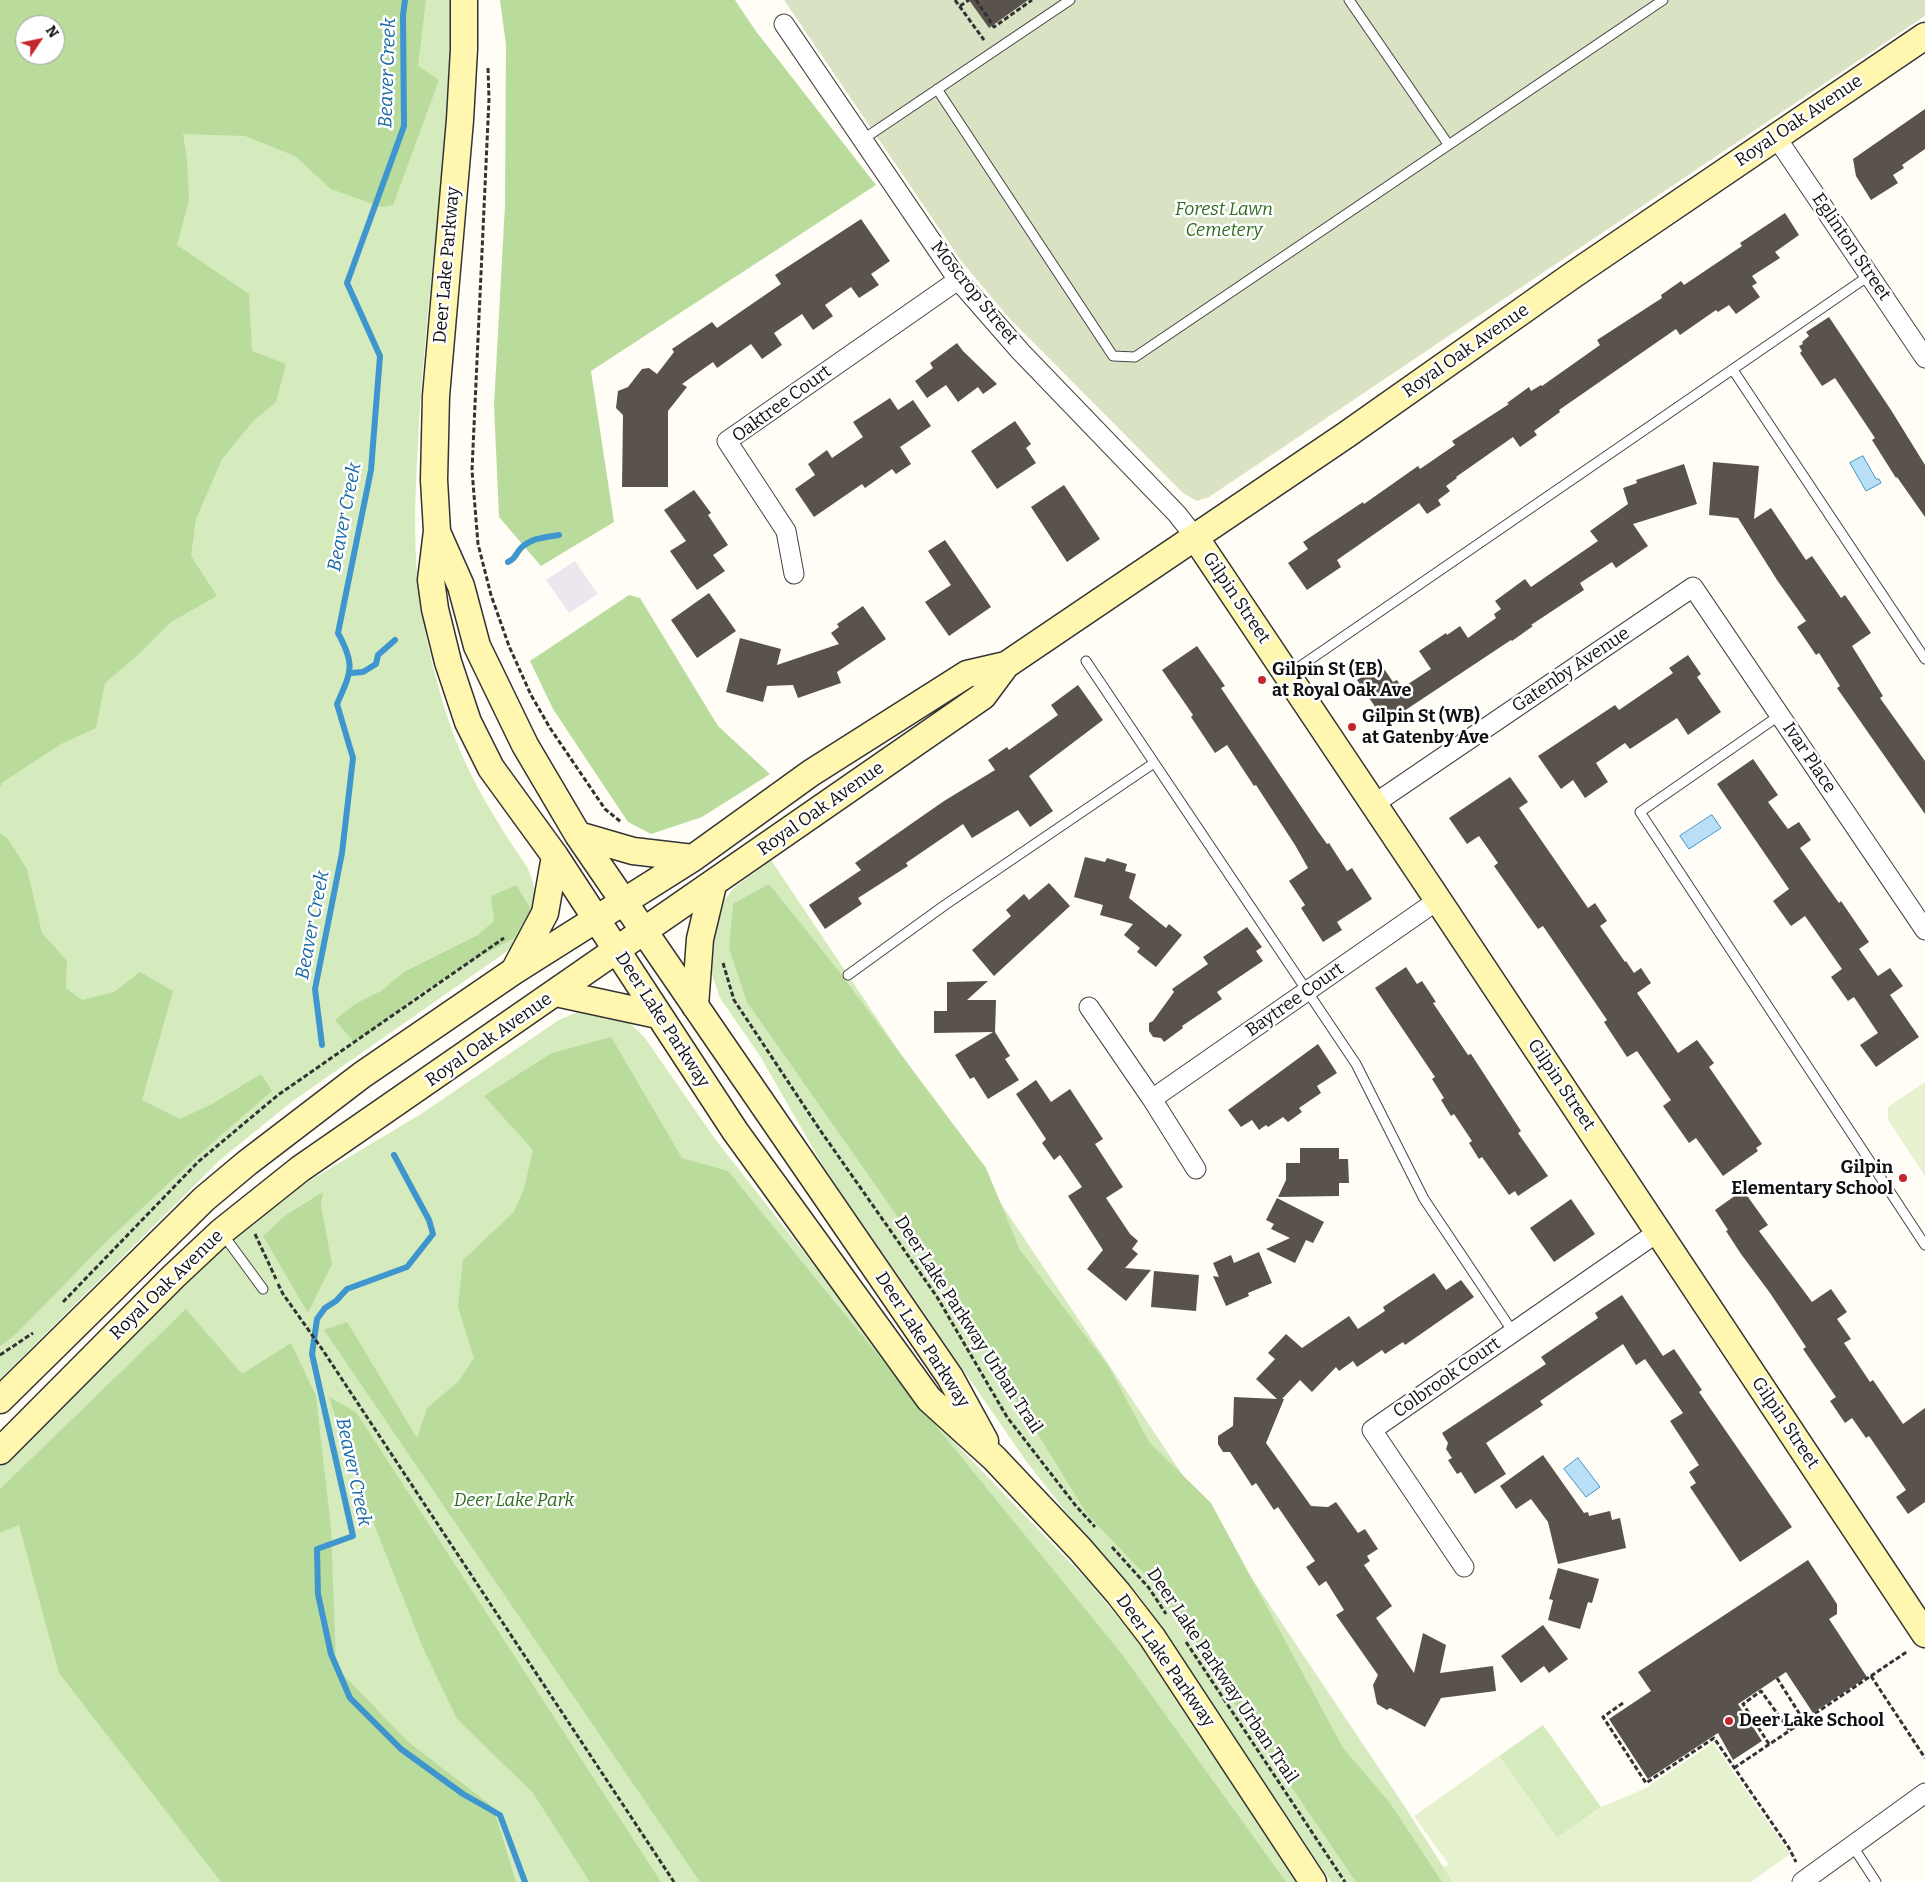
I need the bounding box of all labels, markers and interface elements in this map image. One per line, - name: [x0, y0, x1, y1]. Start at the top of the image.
- north arrow: [15, 15, 65, 65]
- water label: Beaver Creek: [375, 17, 401, 129]
- text: N: [42, 23, 62, 41]
- street label: Royal Oak Avenue: [1731, 70, 1867, 172]
- street label: Deer Lake Parkway: [429, 186, 465, 344]
- street label: Eglinton Street: [1807, 189, 1895, 305]
- park label: Forest Lawn Cemetery: [1175, 199, 1273, 242]
- street label: Moscrop Street: [926, 237, 1022, 349]
- street label: Royal Oak Avenue: [1399, 299, 1533, 403]
- street label: Oaktree Court: [728, 361, 836, 447]
- water label: Beaver Creek: [323, 461, 367, 573]
- street label: Gilpin Street: [1197, 548, 1275, 648]
- street label: Gatenby Avenue: [1508, 623, 1634, 717]
- place label: Gilpin St (EB) at Royal Oak Ave: [1272, 659, 1411, 702]
- marker: Gilpin St (EB) at Royal Oak Ave: [1256, 674, 1268, 686]
- place label: Gilpin St (WB) at Gatenby Ave: [1362, 706, 1489, 749]
- street label: Ivar Place: [1778, 719, 1840, 797]
- marker: Gilpin St (WB) at Gatenby Ave: [1346, 721, 1358, 733]
- street label: Royal Oak Avenue: [754, 757, 888, 861]
- water label: Beaver Creek: [291, 869, 335, 981]
- street label: Deer Lake Parkway: [610, 948, 714, 1092]
- street label: Baytree Court: [1242, 958, 1348, 1042]
- street label: Royal Oak Avenue: [422, 988, 556, 1092]
- street label: Gilpin Street: [1522, 1035, 1600, 1135]
- place label: Gilpin Elementary School: [1731, 1157, 1893, 1200]
- marker: Gilpin Elementary School: [1897, 1172, 1909, 1184]
- street label: Deer Lake Parkway Urban Trail: [889, 1212, 1047, 1438]
- street label: Royal Oak Avenue: [106, 1225, 228, 1345]
- street label: Deer Lake Parkway: [870, 1268, 974, 1412]
- street label: Colbrook Court: [1389, 1333, 1505, 1423]
- street label: Gilpin Street: [1746, 1373, 1824, 1473]
- water label: Beaver Creek: [330, 1416, 376, 1528]
- park label: Deer Lake Park: [454, 1490, 574, 1512]
- street label: Deer Lake Parkway Urban Trail: [1142, 1564, 1302, 1788]
- street label: Deer Lake Parkway: [1111, 1590, 1219, 1732]
- place label: Deer Lake School: [1739, 1710, 1884, 1732]
- marker: Deer Lake School: [1723, 1715, 1735, 1727]

